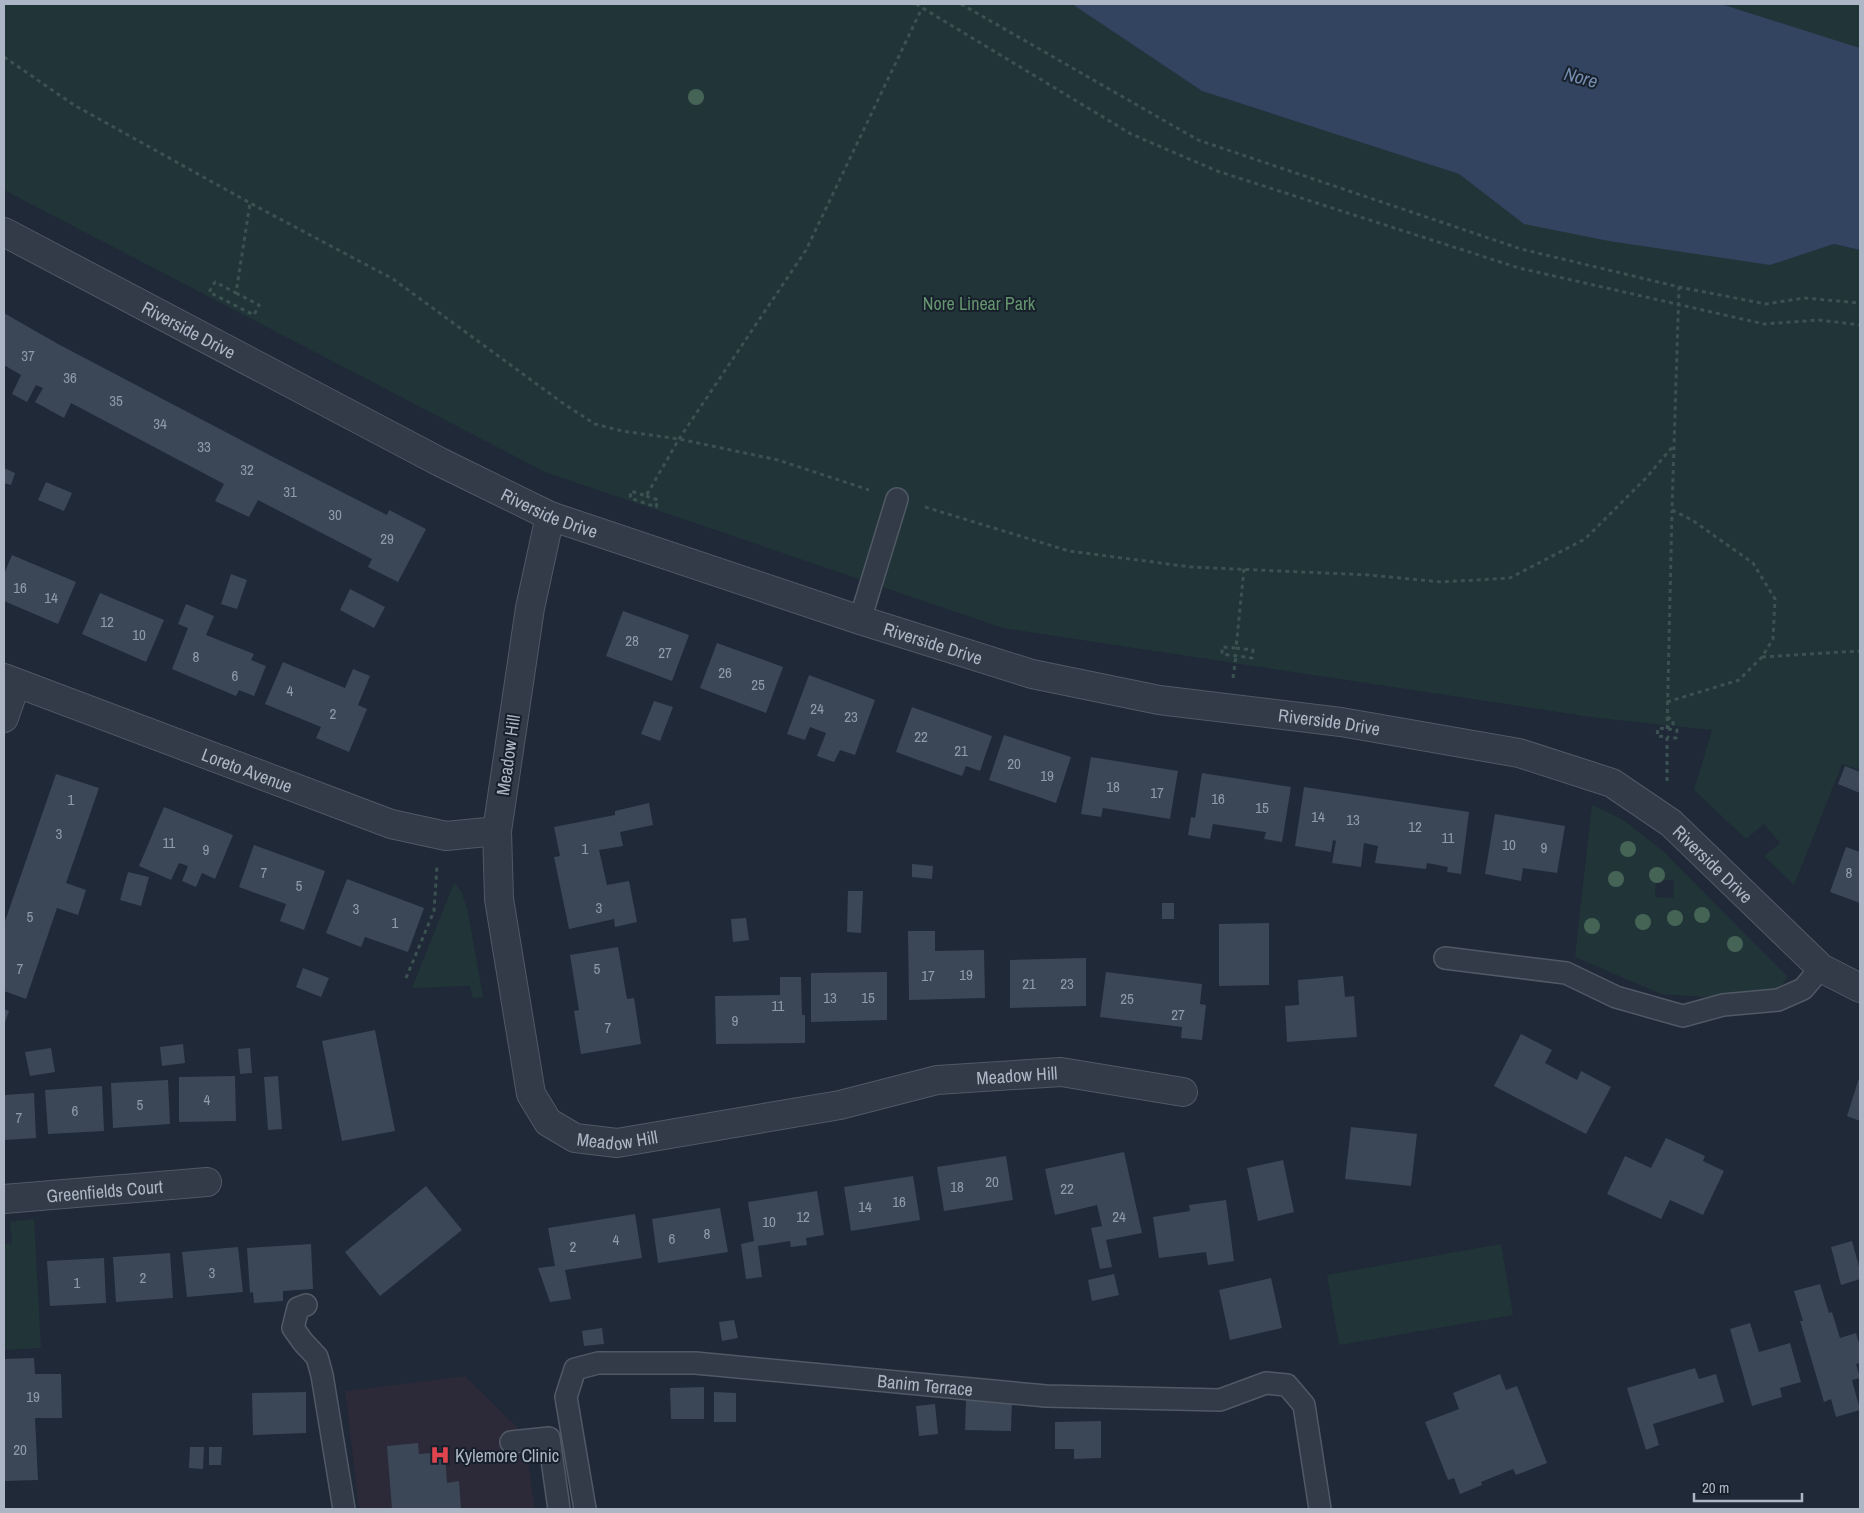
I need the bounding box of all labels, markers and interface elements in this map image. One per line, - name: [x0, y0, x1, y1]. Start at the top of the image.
- water label: Nore: [1561, 60, 1601, 94]
- park label: Nore Linear Park: [923, 291, 1036, 316]
- street label: Riverside Drive: [138, 295, 240, 365]
- house number: 37: [21, 345, 35, 366]
- house number: 36: [63, 367, 77, 388]
- house number: 35: [109, 390, 123, 411]
- house number: 34: [153, 413, 167, 434]
- house number: 33: [197, 436, 211, 457]
- house number: 32: [240, 459, 254, 480]
- house number: 31: [283, 481, 297, 502]
- street label: Riverside Drive: [497, 482, 601, 544]
- house number: 30: [328, 504, 342, 525]
- house number: 29: [380, 528, 394, 549]
- house number: 16: [13, 577, 27, 598]
- house number: 14: [44, 587, 58, 608]
- house number: 12: [100, 611, 114, 632]
- street label: Riverside Drive: [880, 616, 986, 670]
- house number: 10: [132, 624, 146, 645]
- house number: 28: [625, 630, 639, 651]
- house number: 27: [658, 642, 672, 663]
- house number: 8: [193, 646, 200, 667]
- house number: 26: [718, 662, 732, 683]
- house number: 6: [232, 665, 239, 686]
- house number: 25: [751, 674, 765, 695]
- house number: 4: [287, 680, 294, 701]
- house number: 24: [810, 698, 824, 719]
- street label: Riverside Drive: [1277, 702, 1382, 741]
- house number: 2: [330, 703, 337, 724]
- house number: 23: [844, 706, 858, 727]
- street label: Meadow Hill: [490, 713, 526, 797]
- house number: 22: [914, 726, 928, 747]
- house number: 21: [954, 740, 968, 761]
- street label: Loreto Avenue: [198, 741, 296, 798]
- house number: 20: [1007, 753, 1021, 774]
- house number: 19: [1040, 765, 1054, 786]
- house number: 18: [1106, 776, 1120, 797]
- house number: 17: [1150, 782, 1164, 803]
- house number: 16: [1211, 788, 1225, 809]
- house number: 1: [68, 789, 75, 810]
- house number: 15: [1255, 797, 1269, 818]
- house number: 14: [1311, 806, 1325, 827]
- house number: 13: [1346, 809, 1360, 830]
- house number: 12: [1408, 816, 1422, 837]
- street label: Riverside Drive: [1668, 819, 1759, 908]
- house number: 3: [56, 823, 63, 844]
- house number: 11: [1442, 827, 1455, 848]
- house number: 11: [163, 832, 176, 853]
- house number: 10: [1502, 834, 1516, 855]
- house number: 9: [1541, 837, 1548, 858]
- house number: 1: [582, 838, 589, 859]
- house number: 9: [203, 839, 210, 860]
- house number: 7: [261, 862, 268, 883]
- house number: 8: [1846, 862, 1853, 883]
- house number: 5: [296, 875, 303, 896]
- house number: 3: [596, 897, 603, 918]
- house number: 3: [353, 898, 360, 919]
- house number: 5: [27, 906, 34, 927]
- house number: 1: [392, 912, 399, 933]
- house number: 7: [17, 958, 24, 979]
- house number: 5: [594, 958, 601, 979]
- house number: 19: [959, 964, 973, 985]
- house number: 17: [921, 965, 935, 986]
- house number: 21: [1022, 973, 1036, 994]
- house number: 23: [1060, 973, 1074, 994]
- house number: 13: [823, 987, 837, 1008]
- house number: 15: [861, 987, 875, 1008]
- house number: 25: [1120, 988, 1134, 1009]
- house number: 11: [772, 995, 785, 1016]
- house number: 27: [1171, 1004, 1185, 1025]
- house number: 9: [732, 1010, 739, 1031]
- house number: 7: [605, 1017, 612, 1038]
- street label: Meadow Hill: [975, 1060, 1058, 1090]
- house number: 4: [204, 1089, 211, 1110]
- house number: 5: [137, 1094, 144, 1115]
- house number: 6: [72, 1100, 79, 1121]
- house number: 7: [16, 1107, 23, 1128]
- street label: Meadow Hill: [576, 1124, 659, 1156]
- house number: 20: [985, 1171, 999, 1192]
- street label: Greenfields Court: [45, 1173, 164, 1208]
- house number: 18: [950, 1176, 964, 1197]
- house number: 22: [1060, 1178, 1074, 1199]
- house number: 16: [892, 1191, 906, 1212]
- house number: 14: [858, 1196, 872, 1217]
- house number: 12: [796, 1206, 810, 1227]
- house number: 24: [1112, 1206, 1126, 1227]
- house number: 10: [762, 1211, 776, 1232]
- house number: 8: [704, 1223, 711, 1244]
- house number: 6: [669, 1228, 676, 1249]
- house number: 4: [613, 1229, 620, 1250]
- house number: 2: [570, 1236, 577, 1257]
- house number: 3: [209, 1262, 216, 1283]
- house number: 2: [140, 1267, 147, 1288]
- house number: 1: [74, 1272, 81, 1293]
- street label: Banim Terrace: [876, 1368, 974, 1402]
- house number: 19: [26, 1386, 40, 1407]
- house number: 20: [13, 1439, 27, 1460]
- place label: Kylemore Clinic: [455, 1443, 559, 1468]
- hospital icon: Kylemore Clinic: [429, 1444, 451, 1466]
- scale bar: [1694, 1470, 1802, 1502]
- text: 20 m: [1702, 1477, 1729, 1498]

